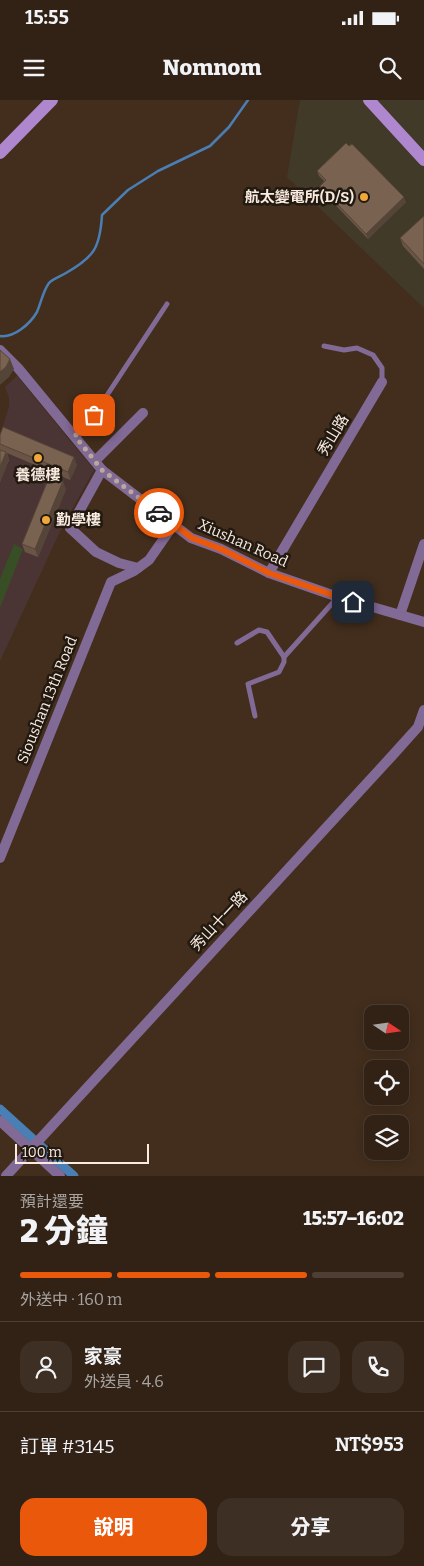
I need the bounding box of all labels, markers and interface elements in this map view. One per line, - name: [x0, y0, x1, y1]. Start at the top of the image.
- text: 15:55: [25, 6, 69, 29]
- icon: menu: [20, 54, 48, 82]
- text: Nomnom: [163, 54, 261, 81]
- icon: search: [376, 54, 404, 82]
- place label: 航太變電所(D/S): [245, 188, 354, 206]
- marker: 航太變電所(D/S): [358, 191, 370, 203]
- pin: [73, 394, 115, 436]
- icon: bag: [80, 401, 108, 429]
- street label: 秀山路: [314, 411, 352, 459]
- marker: 養德樓: [32, 452, 44, 464]
- place label: 養德樓: [15, 466, 61, 484]
- courier: [134, 488, 184, 538]
- icon: car: [145, 499, 173, 527]
- place label: 勤學樓: [56, 511, 101, 529]
- marker: 勤學樓: [40, 514, 52, 526]
- street label: Xiushan Road: [195, 515, 291, 571]
- pin: [332, 581, 374, 623]
- icon: home: [339, 588, 367, 616]
- street label: Sioushan 13th Road: [13, 634, 81, 766]
- street label: 秀山十一路: [187, 887, 251, 955]
- north arrow: [364, 1005, 409, 1050]
- map controls: [364, 1005, 409, 1160]
- button: locate: [364, 1060, 409, 1105]
- button: layers: [364, 1115, 409, 1160]
- scale bar: [15, 1141, 149, 1164]
- text: 100 m: [22, 1144, 62, 1161]
- text: 預計還要: [20, 1192, 84, 1211]
- text: 15:57–16:02: [303, 1207, 404, 1230]
- text: 2 分鐘: [20, 1212, 108, 1250]
- text: 外送中 · 160 m: [20, 1290, 122, 1309]
- button: person: [20, 1341, 72, 1393]
- button: chat: [288, 1341, 340, 1393]
- button: phone: [352, 1341, 404, 1393]
- text: 家豪: [84, 1345, 122, 1368]
- text: 外送員 · 4.6: [84, 1372, 164, 1391]
- text: NT$953: [335, 1433, 404, 1456]
- text: 訂單 #3145: [20, 1435, 114, 1458]
- button: 說明: [20, 1498, 207, 1556]
- button: 分享: [217, 1498, 404, 1556]

